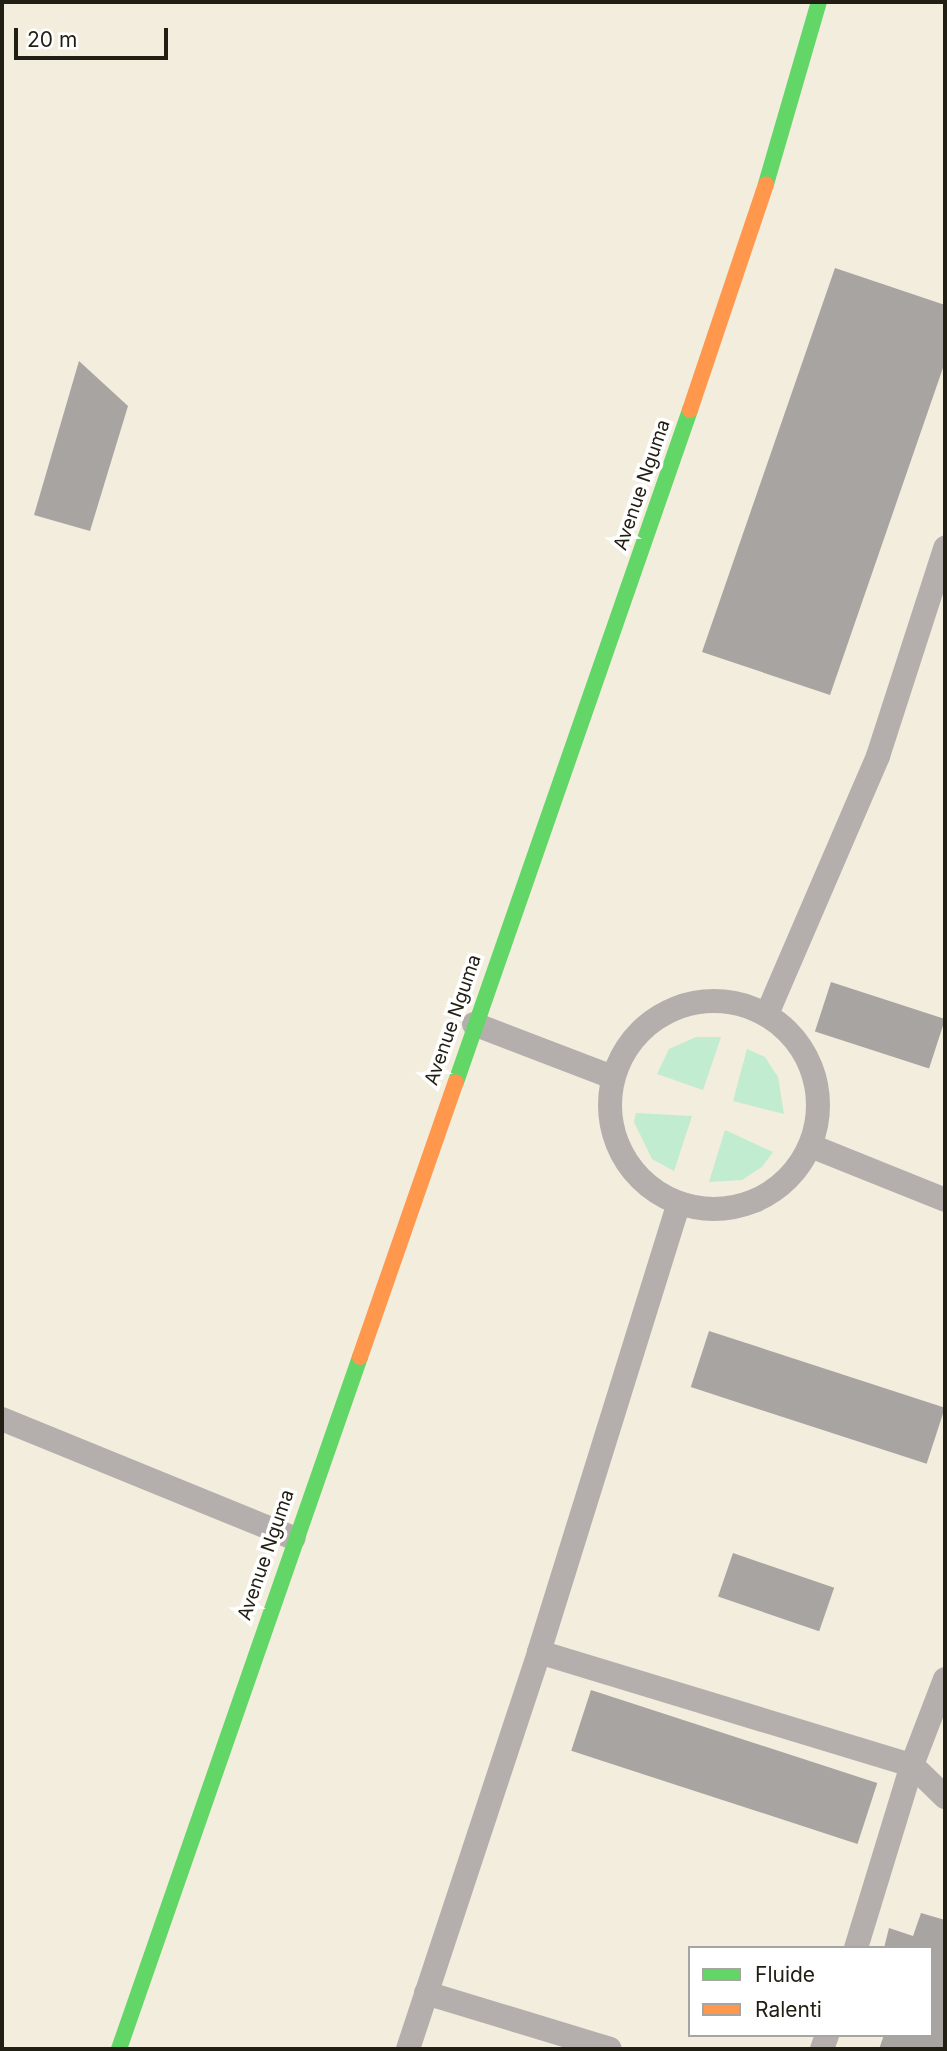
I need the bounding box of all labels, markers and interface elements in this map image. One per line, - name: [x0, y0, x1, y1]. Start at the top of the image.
- scale bar: [18, 14, 172, 58]
- text: 20 m: [27, 27, 77, 52]
- street label: Avenue Nguma: [609, 417, 675, 553]
- street label: Avenue Nguma: [420, 952, 486, 1088]
- street label: Avenue Nguma: [233, 1487, 299, 1623]
- legend: [688, 1946, 933, 2037]
- text: Fluide: [755, 1962, 815, 1987]
- text: Ralenti: [755, 1997, 822, 2022]

